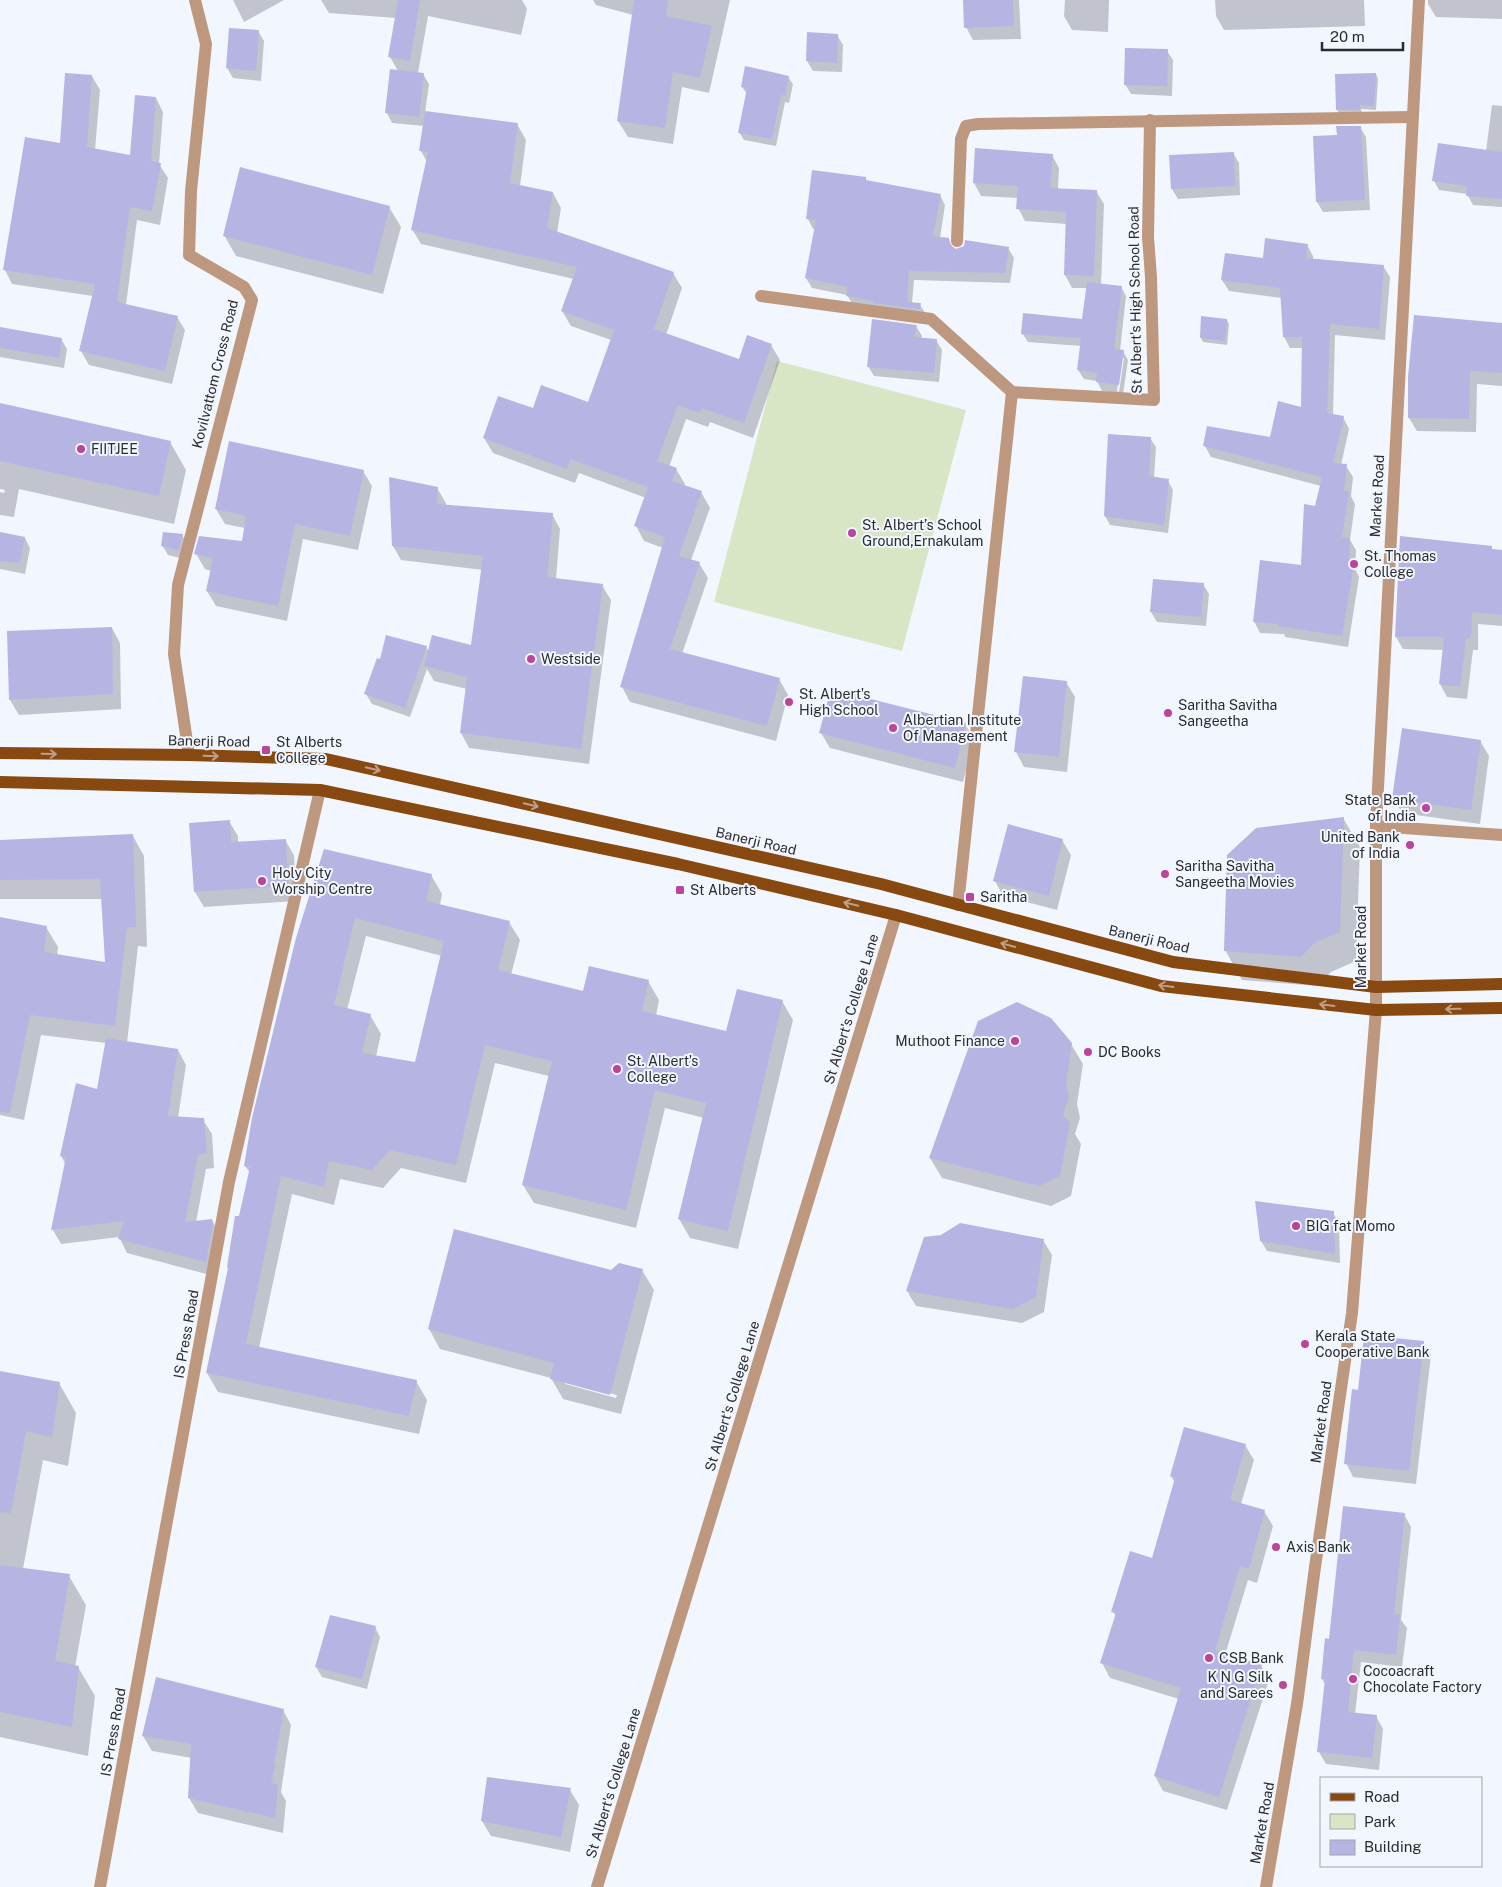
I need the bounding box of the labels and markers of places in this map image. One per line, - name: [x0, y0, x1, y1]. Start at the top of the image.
- place label: FIITJEE: [91, 441, 138, 457]
- marker: FIITJEE: [75, 443, 87, 455]
- place label: St. Albert’s School Ground,Ernakulam: [862, 517, 983, 549]
- marker: St. Albert’s School Ground,Ernakulam: [846, 527, 858, 539]
- place label: St. Thomas College: [1364, 548, 1436, 580]
- marker: St. Thomas College: [1348, 558, 1360, 570]
- place label: Westside: [541, 651, 601, 667]
- marker: Westside: [525, 653, 537, 665]
- place label: St. Albert's High School: [799, 686, 878, 718]
- marker: St. Albert's High School: [783, 696, 795, 708]
- place label: Saritha Savitha Sangeetha: [1178, 697, 1277, 729]
- marker: Saritha Savitha Sangeetha: [1162, 707, 1174, 719]
- place label: Albertian Institute Of Management: [903, 712, 1021, 744]
- marker: Albertian Institute Of Management: [887, 722, 899, 734]
- place label: St Alberts College: [276, 734, 342, 766]
- marker: St Alberts College: [260, 744, 272, 756]
- place label: State Bank of India: [1344, 792, 1416, 824]
- marker: State Bank of India: [1420, 802, 1432, 814]
- place label: United Bank of India: [1321, 829, 1400, 861]
- marker: United Bank of India: [1404, 839, 1416, 851]
- place label: Saritha Savitha Sangeetha Movies: [1175, 858, 1294, 890]
- place label: Holy City Worship Centre: [272, 865, 373, 897]
- marker: Saritha Savitha Sangeetha Movies: [1159, 868, 1171, 880]
- marker: Holy City Worship Centre: [256, 875, 268, 887]
- place label: St Alberts: [690, 882, 756, 898]
- marker: St Alberts: [674, 884, 686, 896]
- place label: Saritha: [980, 889, 1027, 905]
- marker: Saritha: [964, 891, 976, 903]
- place label: Muthoot Finance: [895, 1033, 1005, 1049]
- marker: Muthoot Finance: [1009, 1035, 1021, 1047]
- place label: DC Books: [1098, 1044, 1161, 1060]
- marker: DC Books: [1082, 1046, 1094, 1058]
- place label: St. Albert's College: [627, 1053, 698, 1085]
- marker: St. Albert's College: [611, 1063, 623, 1075]
- place label: BIG fat Momo: [1306, 1218, 1395, 1234]
- marker: BIG fat Momo: [1290, 1220, 1302, 1232]
- place label: Kerala State Cooperative Bank: [1315, 1328, 1430, 1360]
- marker: Kerala State Cooperative Bank: [1299, 1338, 1311, 1350]
- place label: Axis Bank: [1286, 1539, 1351, 1555]
- marker: Axis Bank: [1270, 1541, 1282, 1553]
- place label: CSB Bank: [1219, 1650, 1284, 1666]
- marker: CSB Bank: [1203, 1652, 1215, 1664]
- place label: Cocoacraft Chocolate Factory: [1363, 1663, 1482, 1695]
- place label: K N G Silk and Sarees: [1200, 1669, 1273, 1701]
- marker: Cocoacraft Chocolate Factory: [1347, 1673, 1359, 1685]
- marker: K N G Silk and Sarees: [1277, 1679, 1289, 1691]

